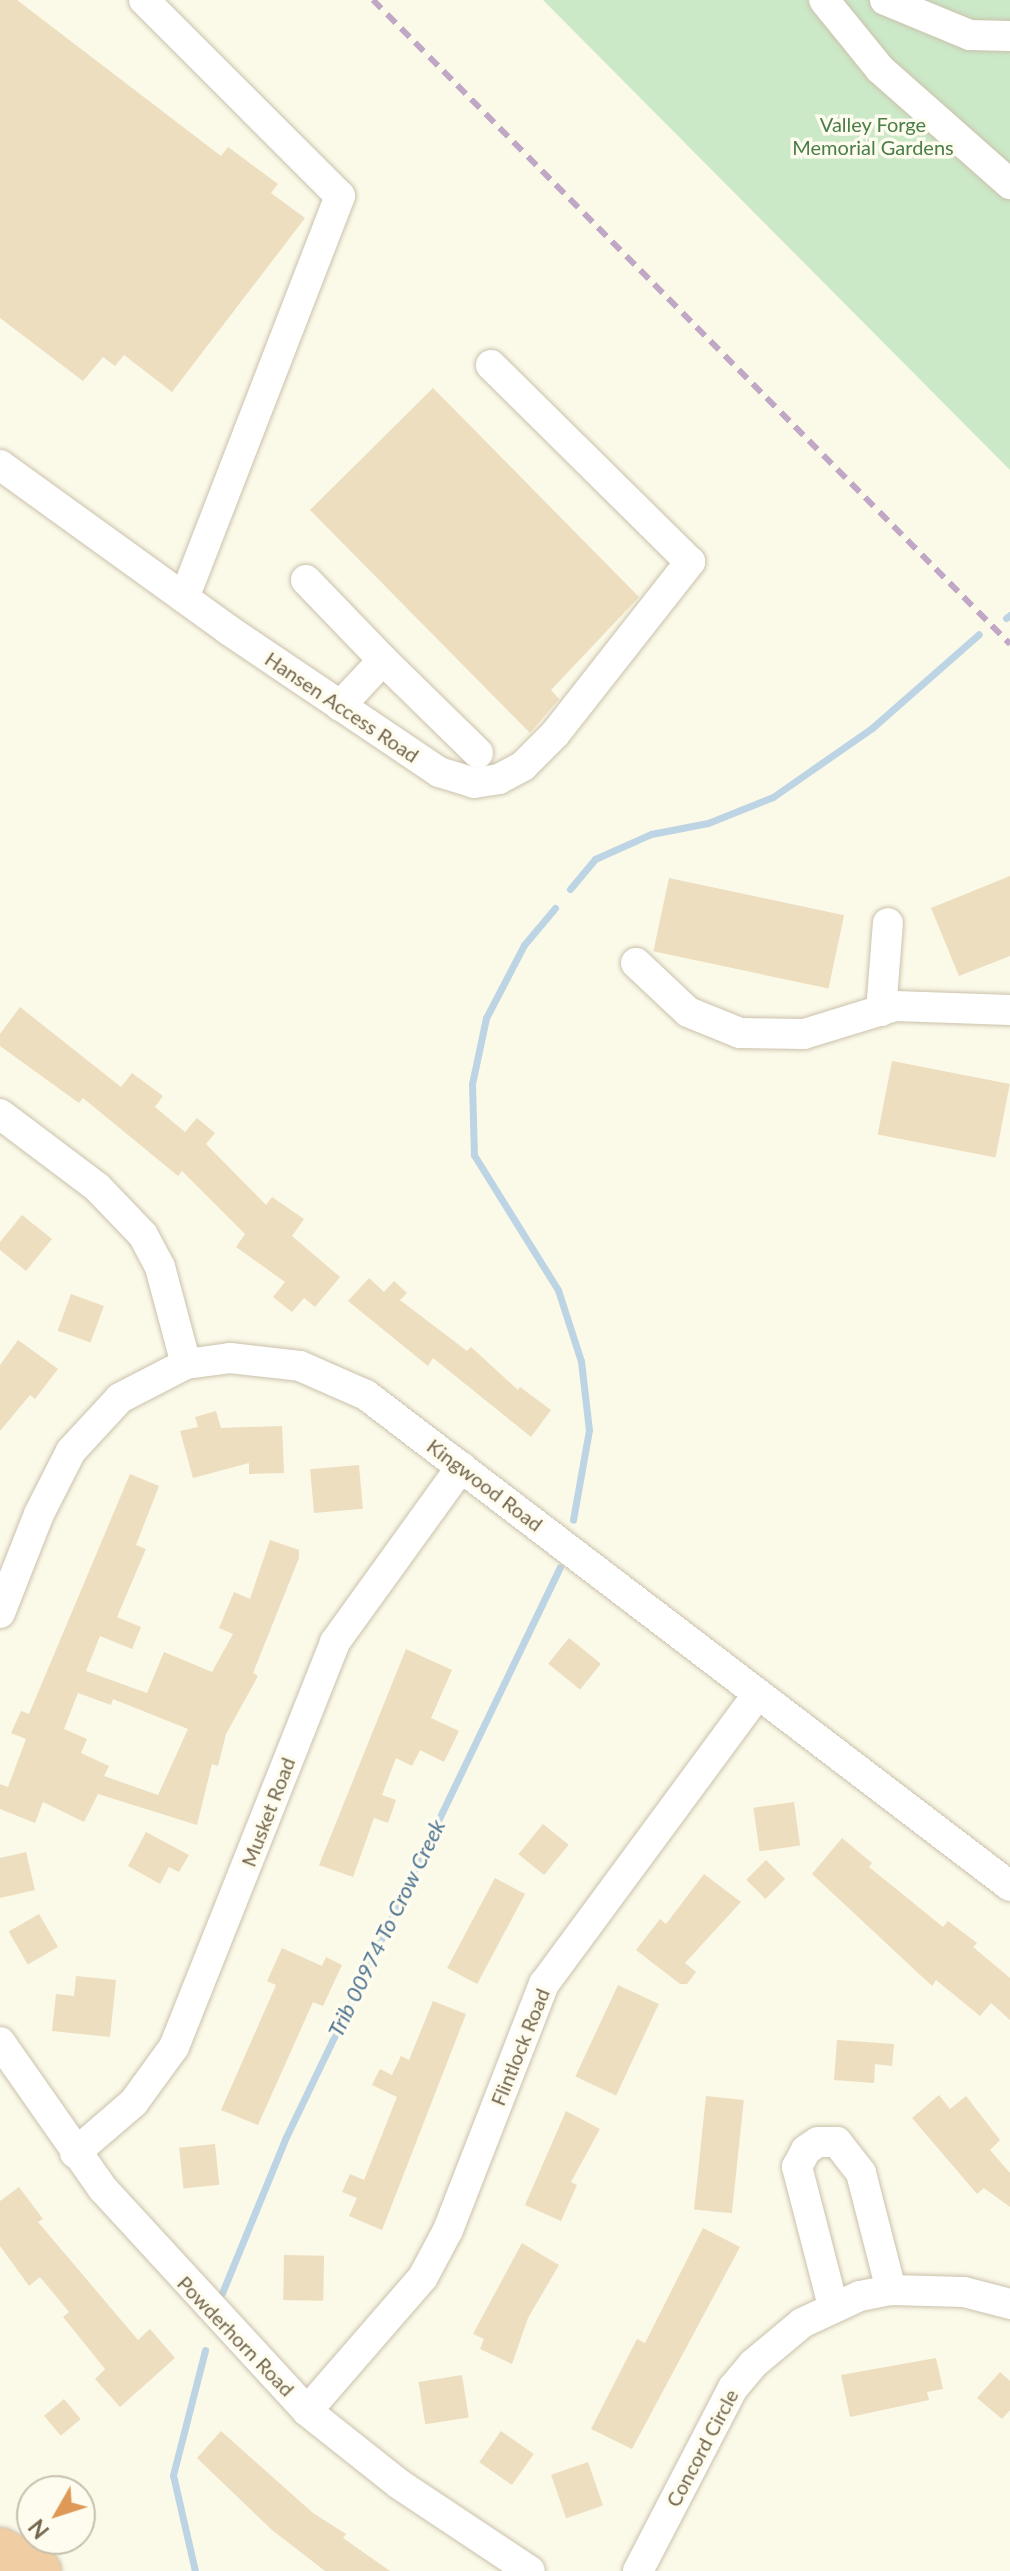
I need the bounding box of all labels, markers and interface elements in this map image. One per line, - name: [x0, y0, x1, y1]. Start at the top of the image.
- park label: Valley Forge Memorial Gardens: [792, 113, 954, 160]
- street label: Hansen Access Road: [260, 646, 424, 768]
- street label: Kingwood Road: [422, 1434, 548, 1536]
- street label: Musket Road: [236, 1754, 300, 1870]
- water label: Trib 00974 To Crow Creek: [322, 1814, 450, 2042]
- street label: Flintlock Road: [486, 1985, 554, 2109]
- street label: Powderhorn Road: [173, 2271, 299, 2401]
- street label: Concord Circle: [661, 2385, 743, 2511]
- north arrow: [16, 2475, 96, 2555]
- text: N: [23, 2514, 54, 2544]

